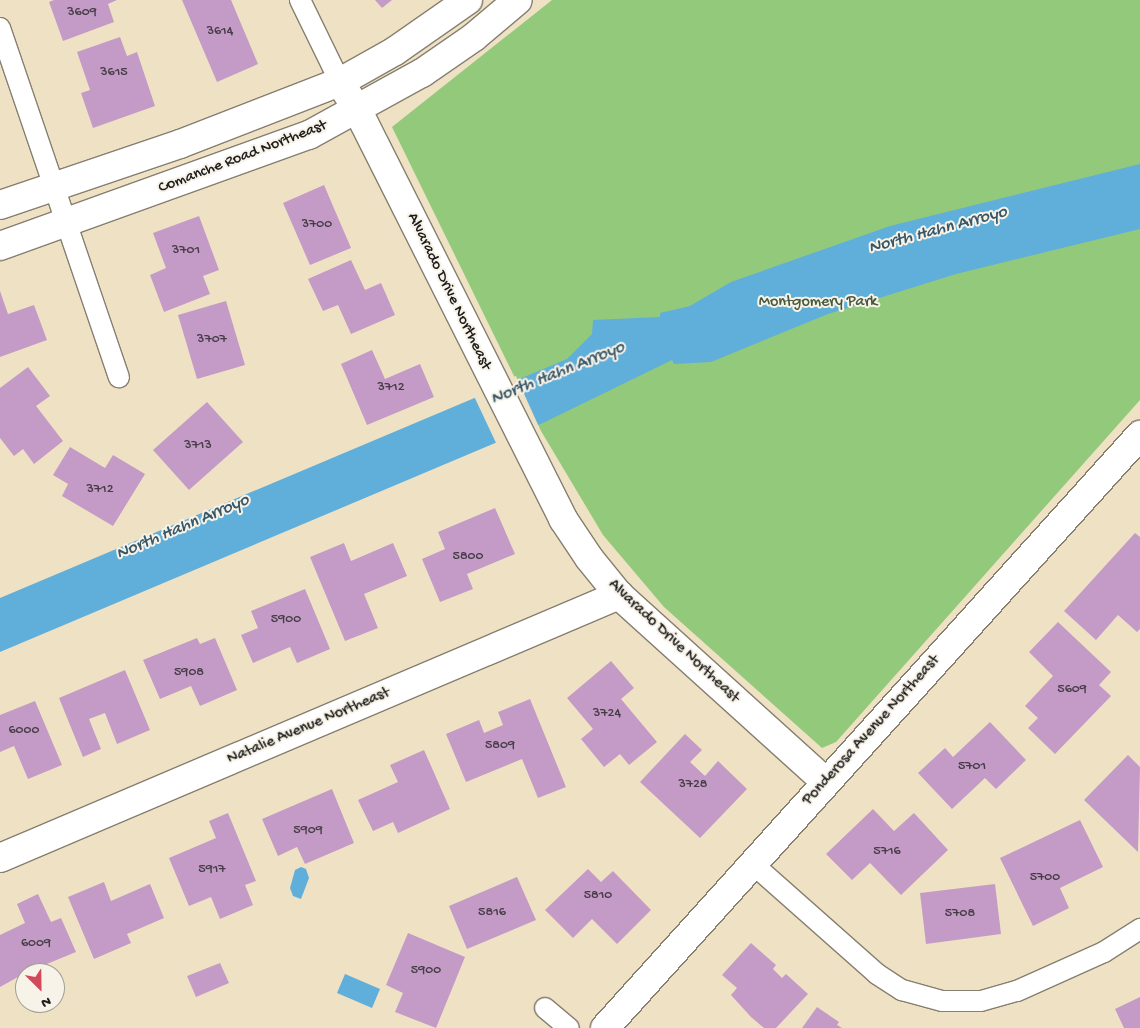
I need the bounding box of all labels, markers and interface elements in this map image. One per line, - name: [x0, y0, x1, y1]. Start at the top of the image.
- house number: 3609: [67, 5, 97, 21]
- house number: 3614: [207, 24, 233, 40]
- house number: 3615: [100, 65, 128, 81]
- street label: Comanche Road Northeast: [156, 117, 330, 199]
- water label: North Hahn Arroyo: [866, 202, 1010, 260]
- street label: Alvarado Drive Northeast: [402, 210, 494, 374]
- house number: 3700: [302, 217, 332, 233]
- house number: 3701: [172, 243, 200, 259]
- park label: Montgomery Park: [759, 293, 877, 313]
- house number: 3707: [197, 332, 227, 348]
- water label: North Hahn Arroyo: [488, 337, 628, 411]
- house number: 3712: [377, 380, 405, 396]
- house number: 3713: [184, 438, 212, 454]
- house number: 3712: [86, 482, 114, 498]
- water label: North Hahn Arroyo: [113, 490, 253, 566]
- house number: 5800: [453, 549, 483, 565]
- street label: Alvarado Drive Northeast: [603, 576, 743, 708]
- house number: 5900: [271, 612, 301, 628]
- street label: Ponderosa Avenue Northeast: [799, 652, 945, 810]
- house number: 5908: [174, 665, 204, 681]
- house number: 5609: [1057, 682, 1087, 698]
- street label: Natalie Avenue Northeast: [225, 684, 393, 770]
- house number: 3724: [593, 706, 621, 722]
- house number: 6000: [9, 723, 39, 739]
- house number: 5809: [485, 738, 515, 754]
- house number: 5701: [958, 759, 986, 775]
- house number: 3728: [678, 777, 708, 793]
- house number: 5909: [293, 823, 323, 839]
- house number: 5716: [873, 844, 901, 860]
- house number: 5917: [198, 862, 226, 878]
- house number: 5700: [1030, 870, 1060, 886]
- house number: 5810: [584, 888, 612, 904]
- house number: 5816: [478, 905, 506, 921]
- house number: 5708: [945, 906, 975, 922]
- house number: 6009: [21, 936, 51, 952]
- north arrow: [15, 963, 65, 1013]
- house number: 5900: [411, 963, 441, 979]
- text: N: [38, 992, 53, 1011]

